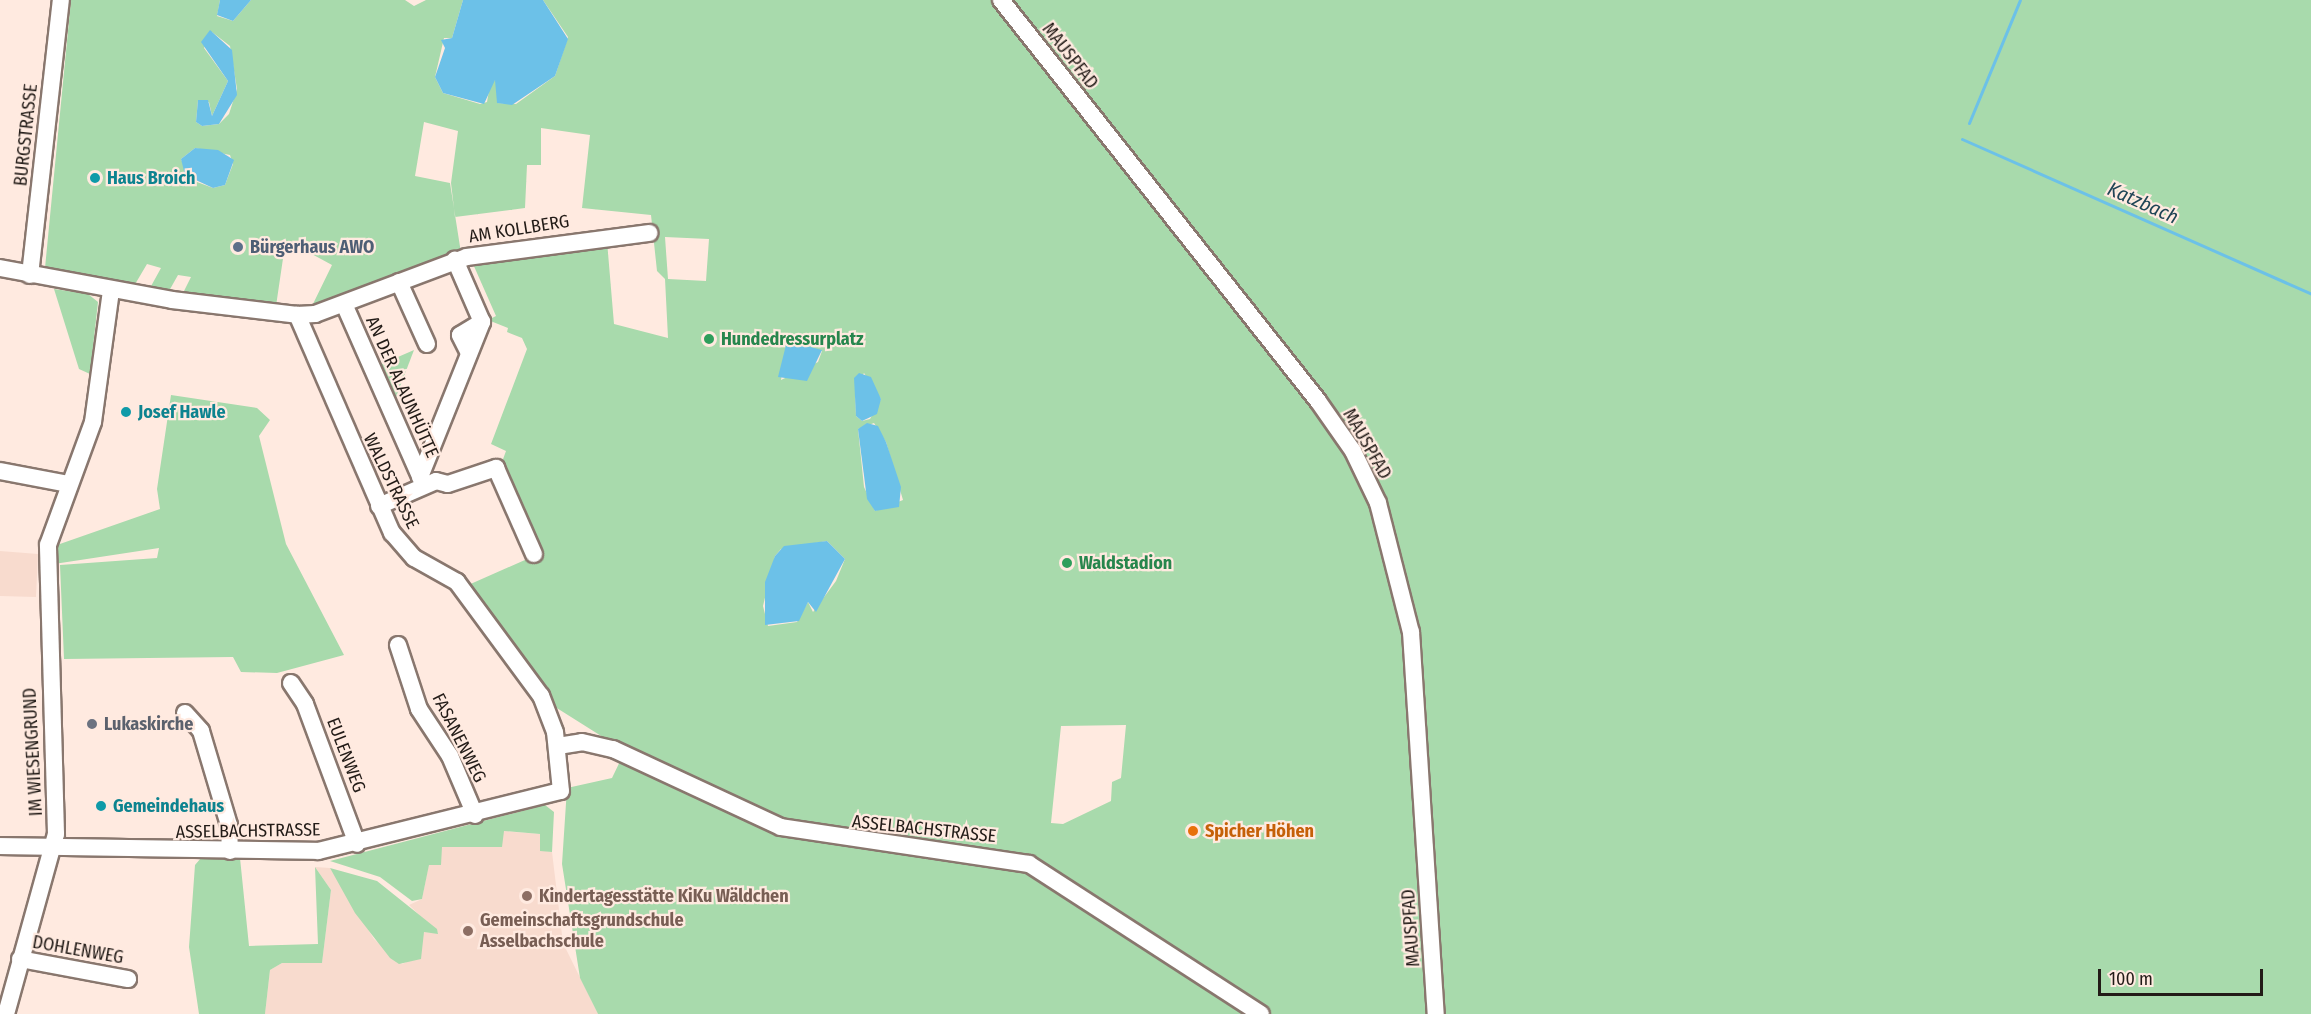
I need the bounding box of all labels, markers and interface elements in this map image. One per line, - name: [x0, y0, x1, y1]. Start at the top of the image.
- street label: MAUSPFAD: [1038, 19, 1102, 93]
- street label: BURGSTRASSE: [10, 83, 42, 187]
- place label: Haus Broich: [107, 167, 195, 189]
- marker: Haus Broich: [88, 171, 102, 185]
- water label: Katzbach: [2104, 177, 2182, 229]
- street label: AM KOLLBERG: [467, 210, 571, 248]
- place label: Bürgerhaus AWO: [250, 236, 374, 258]
- marker: Bürgerhaus AWO: [231, 240, 245, 254]
- street label: AN DER ALAUNHÜTTE: [361, 313, 443, 461]
- place label: Hundedressurplatz: [721, 328, 864, 350]
- marker: Hundedressurplatz: [702, 332, 716, 346]
- place label: Josef Hawle: [138, 401, 226, 423]
- marker: Josef Hawle: [119, 405, 133, 419]
- street label: MAUSPFAD: [1338, 405, 1396, 483]
- street label: WALDSTRASSE: [359, 430, 423, 532]
- place label: Waldstadion: [1079, 552, 1172, 574]
- marker: Waldstadion: [1060, 556, 1074, 570]
- street label: IM WIESENGRUND: [19, 687, 47, 817]
- street label: FASANENWEG: [427, 690, 491, 786]
- place label: Lukaskirche: [104, 713, 193, 735]
- street label: EULENWEG: [322, 715, 370, 795]
- marker: Lukaskirche: [85, 717, 99, 731]
- place label: Gemeindehaus: [113, 795, 224, 817]
- marker: Gemeindehaus: [94, 799, 108, 813]
- street label: ASSELBACHSTRASSE: [851, 811, 997, 847]
- street label: ASSELBACHSTRASSE: [175, 819, 321, 843]
- place label: Spicher Höhen: [1205, 820, 1314, 842]
- marker: Spicher Höhen: [1186, 824, 1200, 838]
- place label: Kindertagesstätte KiKu Wäldchen: [539, 885, 789, 907]
- street label: MAUSPFAD: [1398, 888, 1424, 968]
- marker: Kindertagesstätte KiKu Wäldchen: [520, 889, 534, 903]
- place label: Gemeinschaftsgrundschule Asselbachschule: [480, 910, 684, 952]
- marker: Gemeinschaftsgrundschule Asselbachschule: [461, 924, 475, 938]
- street label: DOHLENWEG: [31, 931, 125, 969]
- scale bar: [2101, 957, 2266, 995]
- text: 100 m: [2109, 968, 2153, 990]

